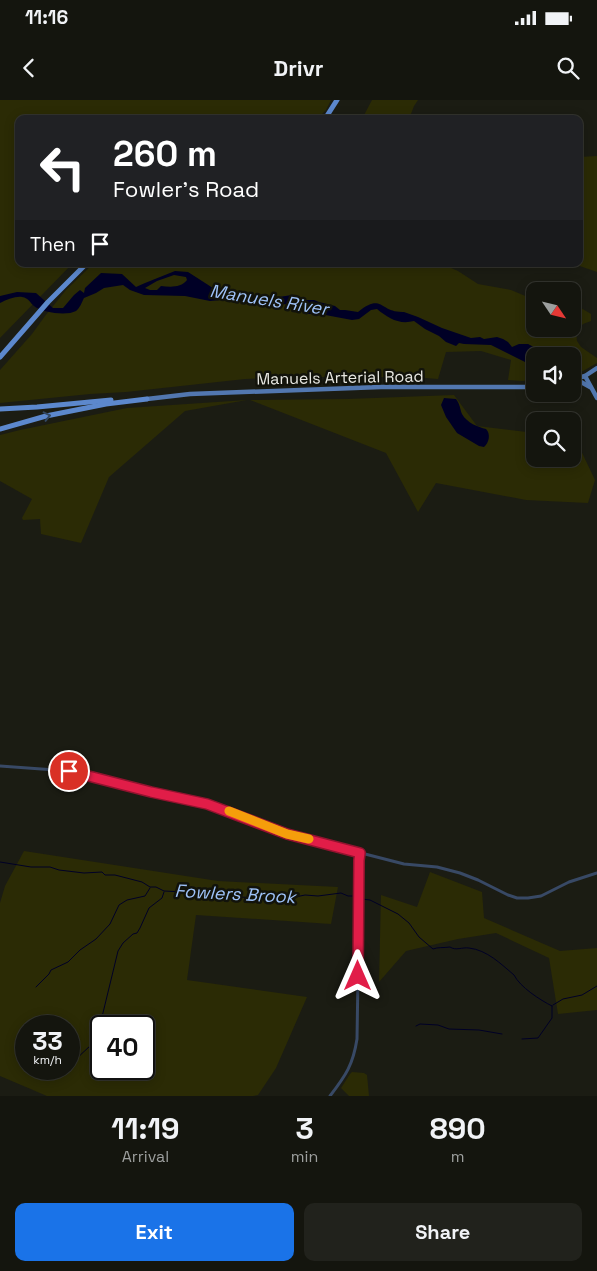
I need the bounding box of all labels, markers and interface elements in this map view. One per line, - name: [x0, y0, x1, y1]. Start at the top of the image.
- text: 11:16: [25, 5, 68, 30]
- icon: back: [15, 54, 43, 82]
- text: Drivr: [274, 54, 323, 82]
- icon: search: [554, 54, 582, 82]
- text: 260 m: [113, 132, 217, 176]
- icon: left: [30, 135, 95, 200]
- text: Fowler's Road: [113, 175, 259, 203]
- icon: arrive: [86, 230, 114, 258]
- text: Then: [30, 232, 76, 257]
- water label: Manuels River: [208, 279, 332, 321]
- north arrow: [526, 282, 581, 338]
- map controls: [526, 282, 581, 467]
- button: sound: [526, 347, 581, 402]
- street label: Manuels Arterial Road: [256, 366, 424, 389]
- one-way arrow: [43, 411, 52, 422]
- button: search: [526, 412, 581, 467]
- pin: [48, 750, 90, 792]
- icon: arrive: [55, 757, 83, 785]
- water label: Fowlers Brook: [174, 879, 298, 908]
- position arrow: [331, 949, 383, 1001]
- speed limit sign: 40: [90, 1015, 155, 1080]
- text: 33: [32, 1025, 63, 1057]
- text: km/h: [33, 1052, 62, 1068]
- text: 11:19: [111, 1109, 180, 1148]
- text: 3: [295, 1109, 314, 1148]
- text: 890: [430, 1109, 486, 1148]
- text: Arrival: [122, 1146, 169, 1167]
- text: min: [291, 1146, 318, 1167]
- text: m: [451, 1146, 465, 1167]
- button: Exit: [15, 1203, 294, 1261]
- button: Share: [304, 1203, 582, 1261]

